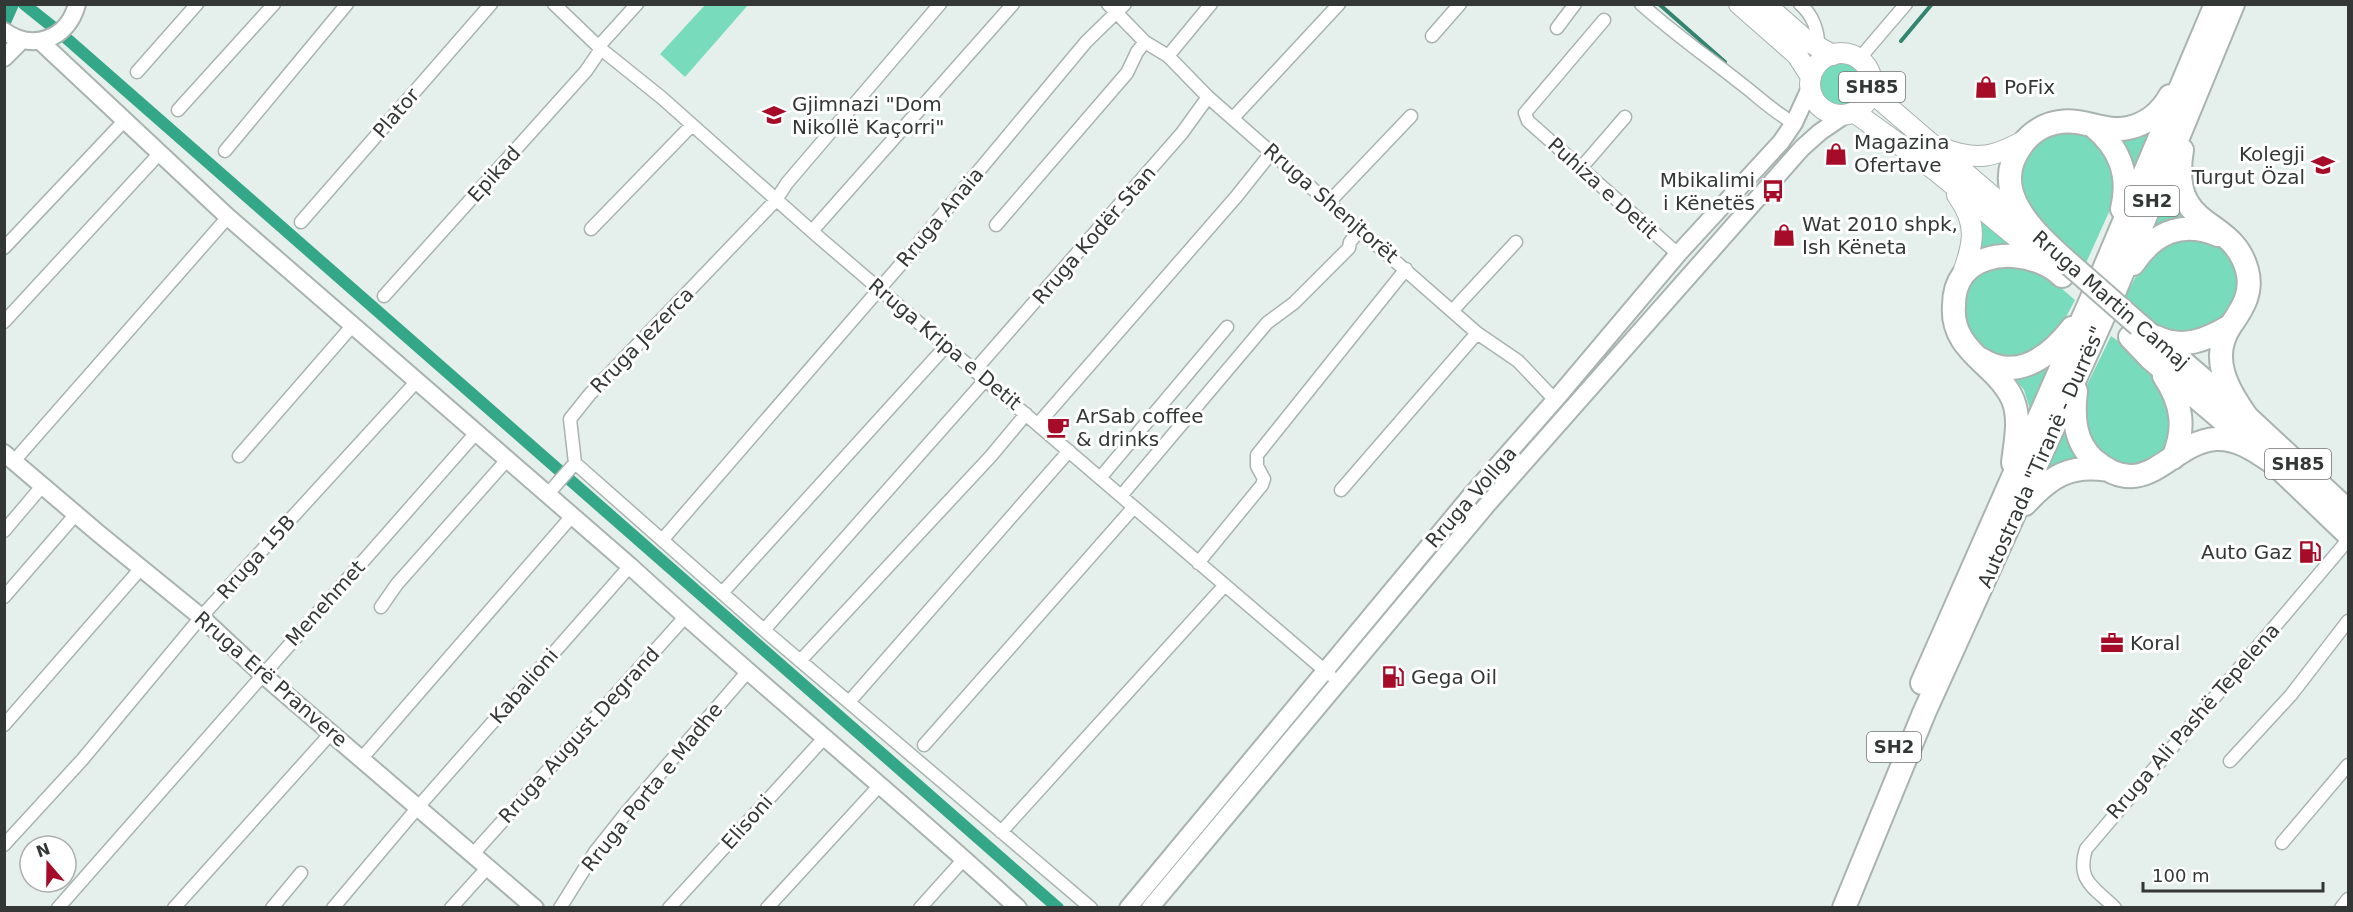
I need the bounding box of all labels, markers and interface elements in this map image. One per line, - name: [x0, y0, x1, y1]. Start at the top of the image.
- road number: SH85: [1839, 72, 1905, 102]
- shop icon: PoFix: [1973, 74, 1999, 100]
- place label: PoFix: [2004, 75, 2055, 99]
- street label: Plator: [368, 83, 425, 143]
- place label: Gjimnazi "Dom Nikollë Kaçorri": [792, 92, 945, 139]
- school or university icon: Gjimnazi "Dom Nikollë Kaçorri": [761, 102, 787, 128]
- place label: Magazina Ofertave: [1854, 130, 1949, 177]
- street label: Puhiza e Detit: [1543, 132, 1663, 244]
- street label: Rruga Shenjtorët: [1259, 138, 1403, 268]
- street label: Epikad: [463, 141, 525, 207]
- shop icon: Magazina Ofertave: [1823, 141, 1849, 167]
- place label: Kolegji Turgut Özal: [2191, 142, 2305, 189]
- school or university icon: Kolegji Turgut Özal: [2310, 152, 2336, 178]
- street label: Rruga Kodër Stan: [1027, 161, 1161, 309]
- street label: Rruga Anaia: [891, 162, 989, 272]
- place label: Mbikalimi i Kënetës: [1660, 168, 1755, 215]
- bus stop icon: Mbikalimi i Kënetës: [1760, 178, 1786, 204]
- road number: SH2: [2125, 186, 2179, 216]
- place label: Wat 2010 shpk, Ish Këneta: [1802, 212, 1958, 259]
- shop icon: Wat 2010 shpk, Ish Këneta: [1771, 222, 1797, 248]
- street label: Rruga Martin Camaj: [2028, 225, 2194, 375]
- street label: Rruga Kripa e Detit: [864, 273, 1026, 415]
- street label: Rruga Jezerca: [585, 282, 699, 398]
- street label: Autostrada "Tiranë - Durrës": [1972, 322, 2110, 592]
- place label: ArSab coffee & drinks: [1076, 404, 1204, 451]
- cafe icon: ArSab coffee & drinks: [1045, 414, 1071, 440]
- street label: Rruga Vollga: [1420, 441, 1522, 553]
- road number: SH85: [2265, 449, 2331, 479]
- street label: Rruga 15B: [212, 510, 300, 604]
- fuel station icon: Auto Gaz: [2297, 539, 2323, 565]
- place label: Auto Gaz: [2201, 540, 2292, 564]
- street label: Menehmet: [280, 555, 370, 651]
- street label: Rruga Erë Pranvere: [190, 606, 352, 752]
- street label: Rruga Ali Pashë Tepelena: [2101, 618, 2285, 824]
- office icon: Koral: [2099, 630, 2125, 656]
- place label: Koral: [2130, 631, 2180, 655]
- street label: Rruga August Degrand: [494, 642, 664, 828]
- street label: Kabalioni: [485, 644, 563, 728]
- fuel station icon: Gega Oil: [1380, 664, 1406, 690]
- place label: Gega Oil: [1411, 665, 1497, 689]
- street label: Rruga Porta e Madhe: [577, 698, 727, 876]
- road number: SH2: [1867, 732, 1921, 762]
- street label: Elisoni: [716, 790, 778, 854]
- north arrow: [18, 834, 78, 894]
- text: N: [33, 839, 53, 862]
- scale bar: [2143, 855, 2323, 893]
- text: 100 m: [2152, 865, 2210, 886]

